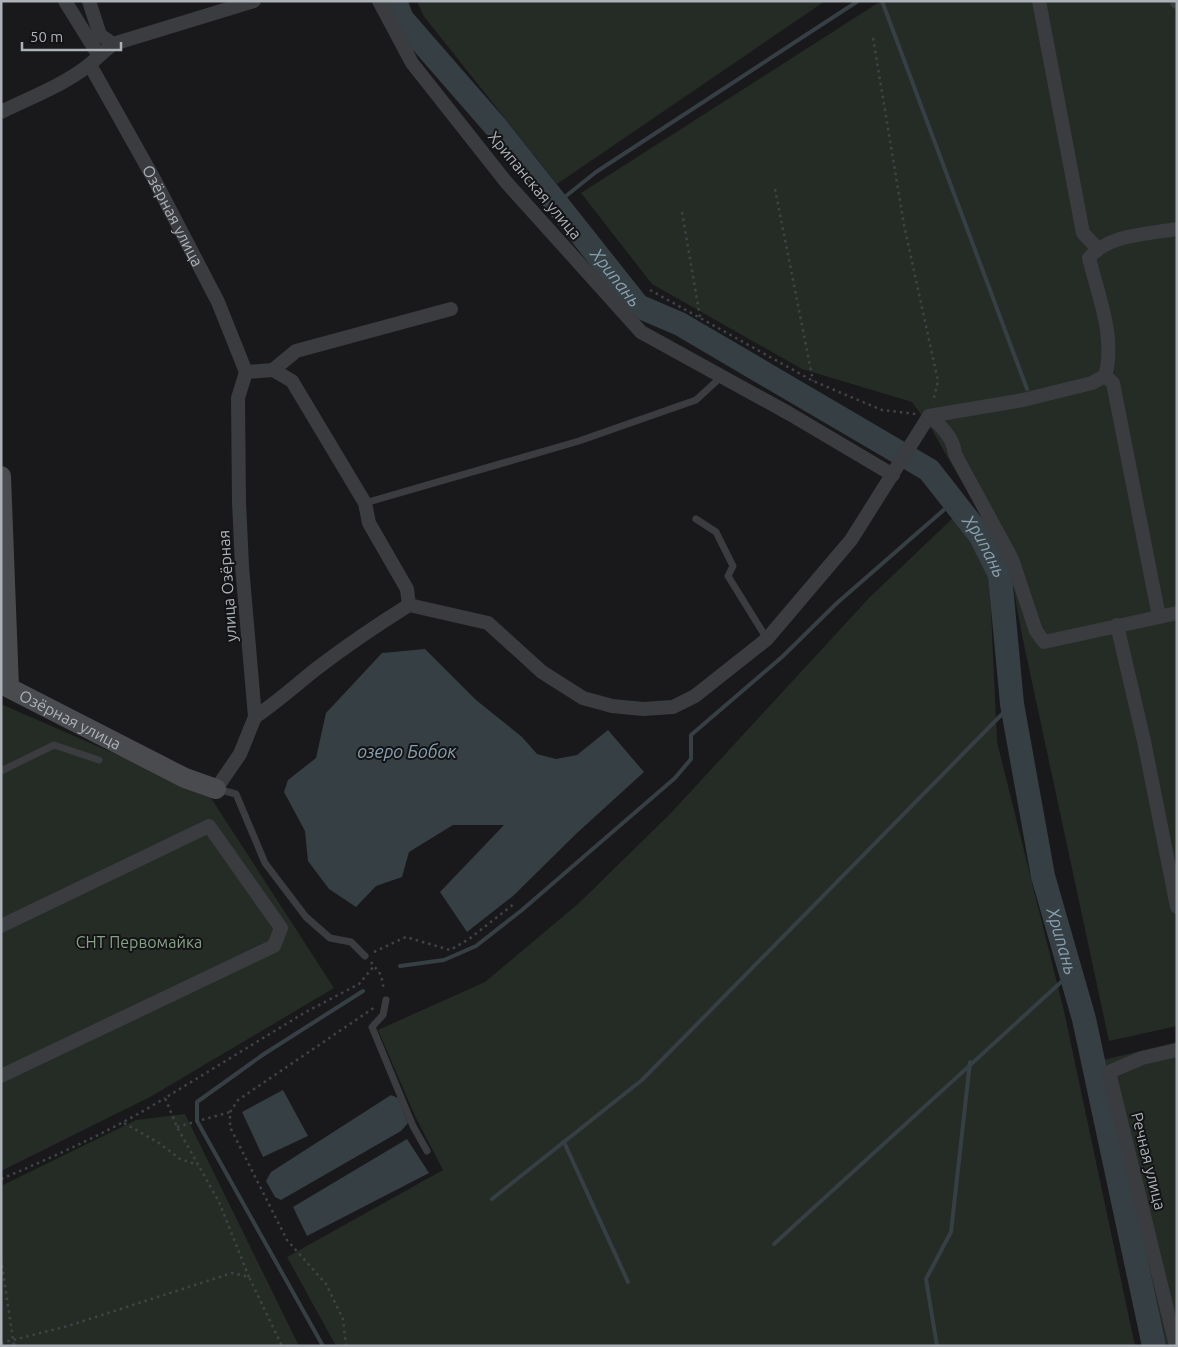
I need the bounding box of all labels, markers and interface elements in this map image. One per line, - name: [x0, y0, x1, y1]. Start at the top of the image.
- scale bar: [22, 20, 121, 52]
- text: 50 m: [30, 28, 63, 45]
- street label: Хрипанская улица: [485, 127, 585, 243]
- street label: Озёрная улица: [139, 162, 207, 269]
- water label: Хрипань: [587, 243, 646, 310]
- water label: Хрипань: [959, 510, 1011, 581]
- street label: улица Озёрная: [214, 530, 240, 642]
- street label: Озёрная улица: [16, 686, 124, 753]
- water label: озеро Бобок: [357, 741, 457, 761]
- water label: Хрипань: [1043, 904, 1082, 977]
- park label: СНТ Первомайка: [76, 933, 202, 951]
- street label: Речная улица: [1128, 1110, 1170, 1212]

